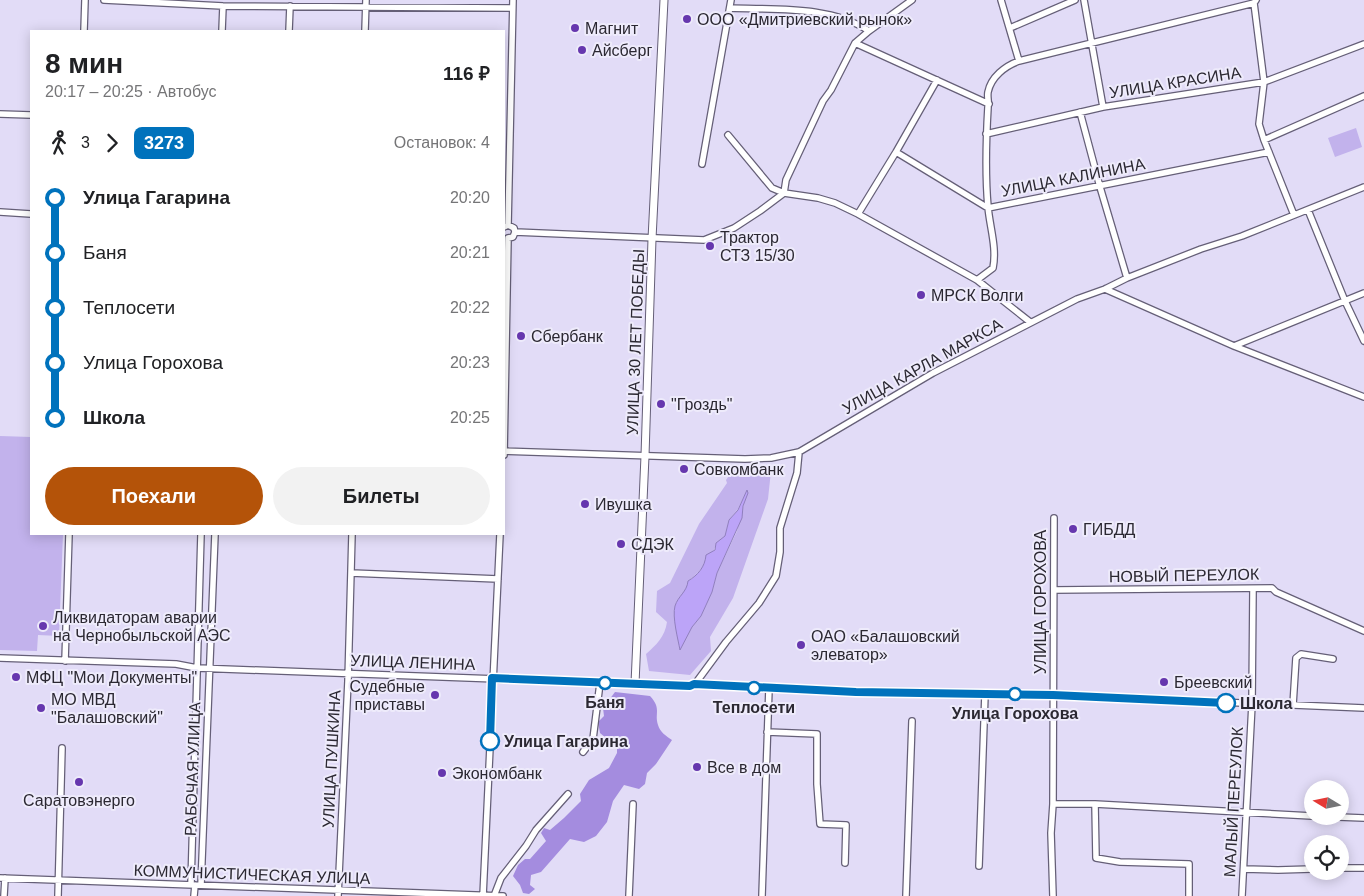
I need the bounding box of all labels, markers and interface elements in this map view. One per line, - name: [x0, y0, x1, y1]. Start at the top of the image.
- place label: ООО «Дмитриевский рынок»: [697, 11, 912, 28]
- marker: ООО «Дмитриевский рынок»: [681, 13, 693, 25]
- place label: Магнит: [585, 20, 639, 37]
- marker: Магнит: [569, 22, 581, 34]
- place label: Айсберг: [592, 42, 652, 59]
- marker: Айсберг: [576, 44, 588, 56]
- text: 8 мин: [45, 48, 123, 79]
- text: 116 ₽: [443, 63, 490, 84]
- street label: УЛИЦА КРАСИНА: [1108, 64, 1242, 101]
- text: 20:17 – 20:25 · Автобус: [45, 83, 217, 100]
- icon: walk: [45, 129, 73, 157]
- icon: forward: [98, 129, 126, 157]
- text: 3273: [144, 133, 184, 153]
- text: 3: [81, 134, 90, 151]
- text: Остановок: 4: [394, 134, 490, 151]
- street label: УЛИЦА КАЛИНИНА: [1000, 155, 1147, 200]
- text: Улица Гагарина: [83, 187, 230, 208]
- text: 20:20: [450, 189, 490, 206]
- place label: Трактор СТЗ 15/30: [720, 229, 795, 264]
- marker: Трактор СТЗ 15/30: [704, 240, 716, 252]
- text: Баня: [83, 242, 127, 263]
- text: 20:21: [450, 244, 490, 261]
- street label: УЛИЦА 30 ЛЕТ ПОБЕДЫ: [624, 249, 647, 435]
- place label: МРСК Волги: [931, 287, 1023, 304]
- marker: МРСК Волги: [915, 289, 927, 301]
- text: Теплосети: [83, 297, 175, 318]
- text: 20:22: [450, 299, 490, 316]
- street label: УЛИЦА КАРЛА МАРКСА: [840, 315, 1005, 417]
- place label: Сбербанк: [531, 328, 604, 345]
- marker: Сбербанк: [515, 330, 527, 342]
- text: Улица Горохова: [83, 352, 223, 373]
- text: 20:23: [450, 354, 490, 371]
- place label: "Гроздь": [671, 396, 732, 413]
- marker: "Гроздь": [655, 398, 667, 410]
- text: Школа: [83, 407, 145, 428]
- text: 20:25: [450, 409, 490, 426]
- place label: Совкомбанк: [694, 461, 784, 478]
- marker: Совкомбанк: [678, 463, 690, 475]
- button: Поехали: [45, 467, 263, 525]
- button: Билеты: [273, 467, 490, 525]
- place label: Ивушка: [595, 496, 652, 513]
- marker: Ивушка: [579, 498, 591, 510]
- place label: ГИБДД: [1083, 521, 1136, 538]
- marker: ГИБДД: [1067, 523, 1079, 535]
- street label: УЛИЦА ГОРОХОВА: [1032, 530, 1049, 674]
- place label: СДЭК: [631, 536, 675, 553]
- marker: СДЭК: [615, 538, 627, 550]
- street label: НОВЫЙ ПЕРЕУЛОК: [1109, 565, 1260, 585]
- place label: Ликвидаторам аварии на Чернобыльской АЭС: [53, 609, 231, 644]
- marker: Ликвидаторам аварии на Чернобыльской АЭС: [37, 620, 49, 632]
- place label: ОАО «Балашовский элеватор»: [811, 628, 960, 663]
- marker: ОАО «Балашовский элеватор»: [795, 639, 807, 651]
- street label: УЛИЦА ЛЕНИНА: [350, 652, 476, 673]
- place label: МФЦ "Мои Документы": [26, 669, 197, 686]
- marker: МФЦ "Мои Документы": [10, 671, 22, 683]
- place label: Бреевский: [1174, 674, 1252, 691]
- marker: Баня: [598, 676, 612, 690]
- marker: Бреевский: [1158, 676, 1170, 688]
- place label: Судебные приставы: [350, 678, 425, 713]
- marker: Теплосети: [747, 681, 761, 695]
- marker: Улица Горохова: [1008, 687, 1022, 701]
- street label: УЛИЦА ПУШКИНА: [319, 689, 344, 828]
- marker: Судебные приставы: [429, 689, 441, 701]
- place label: МО МВД "Балашовский": [51, 691, 163, 726]
- marker: Школа: [1216, 693, 1236, 713]
- place label: Баня: [585, 694, 625, 711]
- place label: Школа: [1240, 695, 1292, 712]
- place label: Теплосети: [713, 699, 795, 716]
- street label: РАБОЧАЯ УЛИЦА: [182, 701, 203, 836]
- marker: МО МВД "Балашовский": [35, 702, 47, 714]
- place label: Улица Горохова: [952, 705, 1078, 722]
- street label: МАЛЫЙ ПЕРЕУЛОК: [1220, 726, 1246, 878]
- marker: Улица Гагарина: [480, 731, 500, 751]
- place label: Улица Гагарина: [504, 733, 628, 750]
- place label: Все в дом: [707, 759, 781, 776]
- marker: Все в дом: [691, 761, 703, 773]
- place label: Экономбанк: [452, 765, 543, 782]
- marker: Экономбанк: [436, 767, 448, 779]
- marker: Саратовэнерго: [73, 776, 85, 788]
- north arrow: [1304, 780, 1349, 825]
- map controls: [1304, 780, 1349, 880]
- place label: Саратовэнерго: [23, 792, 135, 809]
- button: locate: [1304, 835, 1349, 880]
- street label: КОММУНИСТИЧЕСКАЯ УЛИЦА: [133, 862, 371, 887]

